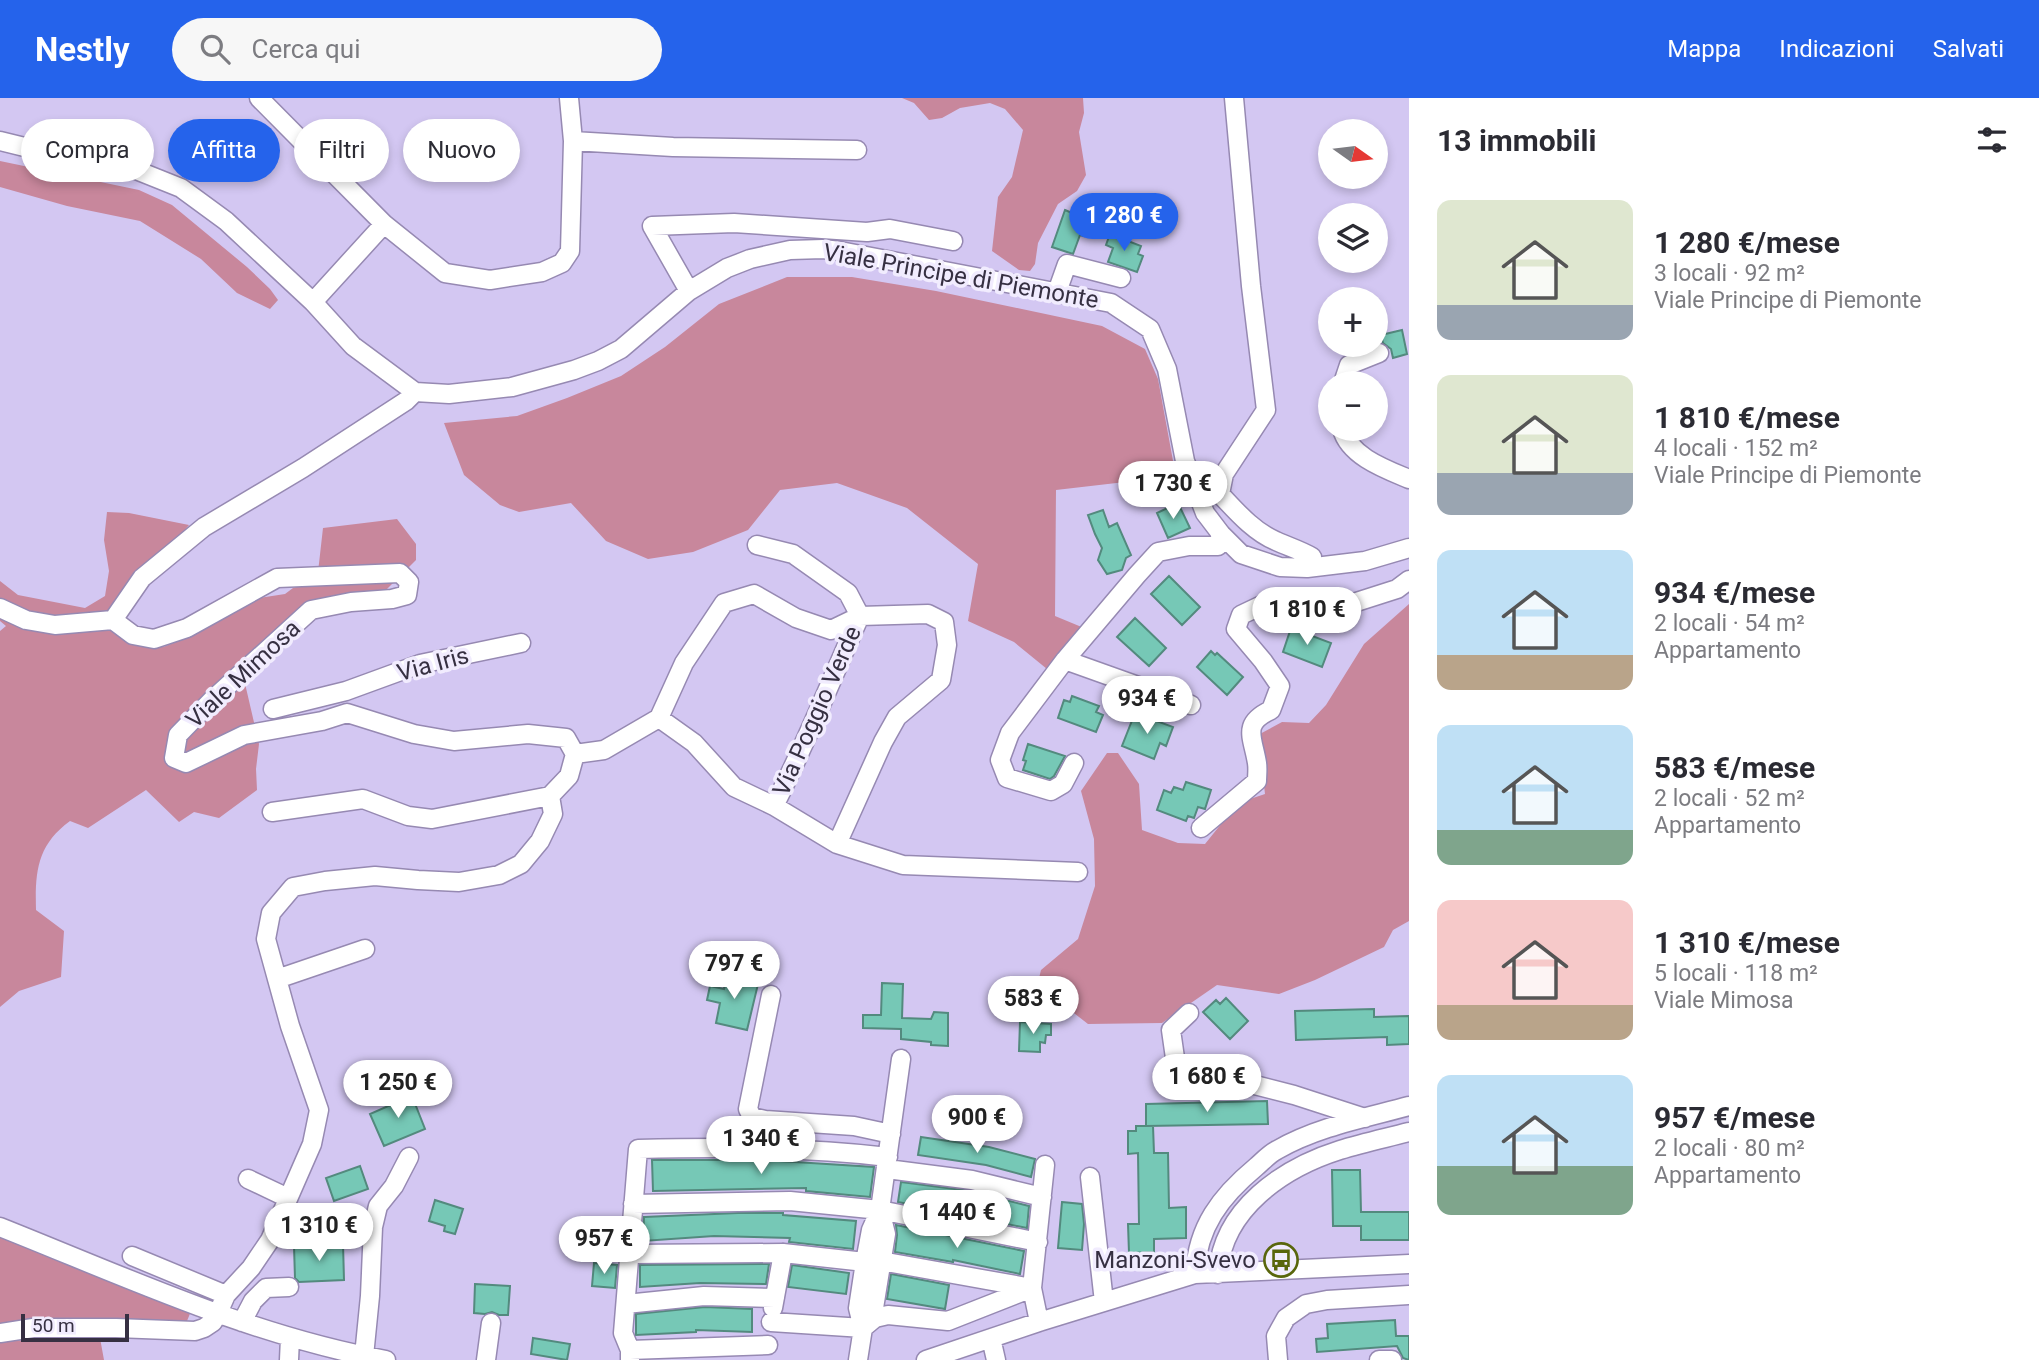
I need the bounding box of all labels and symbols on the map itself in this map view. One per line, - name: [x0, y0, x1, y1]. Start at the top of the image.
- north arrow: [1318, 119, 1388, 189]
- pin: 1 280 €: [1059, 194, 1189, 253]
- street label: Viale Principe di Piemonte: [821, 238, 1101, 314]
- pin: 1 730 €: [1108, 462, 1238, 521]
- pin: 1 810 €: [1242, 588, 1372, 647]
- street label: Viale Mimosa: [180, 614, 306, 734]
- street label: Via Poggio Verde: [767, 622, 867, 800]
- street label: Via Iris: [394, 641, 472, 687]
- pin: 934 €: [1098, 676, 1196, 736]
- pin: 797 €: [685, 942, 783, 1001]
- pin: 583 €: [984, 976, 1082, 1036]
- pin: 1 680 €: [1142, 1054, 1272, 1114]
- pin: 1 250 €: [333, 1060, 463, 1120]
- pin: 900 €: [928, 1096, 1026, 1155]
- pin: 1 340 €: [696, 1116, 826, 1176]
- pin: 1 440 €: [892, 1190, 1022, 1250]
- pin: 1 310 €: [254, 1204, 384, 1263]
- pin: 957 €: [555, 1216, 653, 1276]
- bus stop icon: Manzoni-Svevo: [1262, 1241, 1300, 1279]
- place label: Manzoni-Svevo: [1094, 1246, 1256, 1274]
- scale bar: [21, 1311, 130, 1343]

